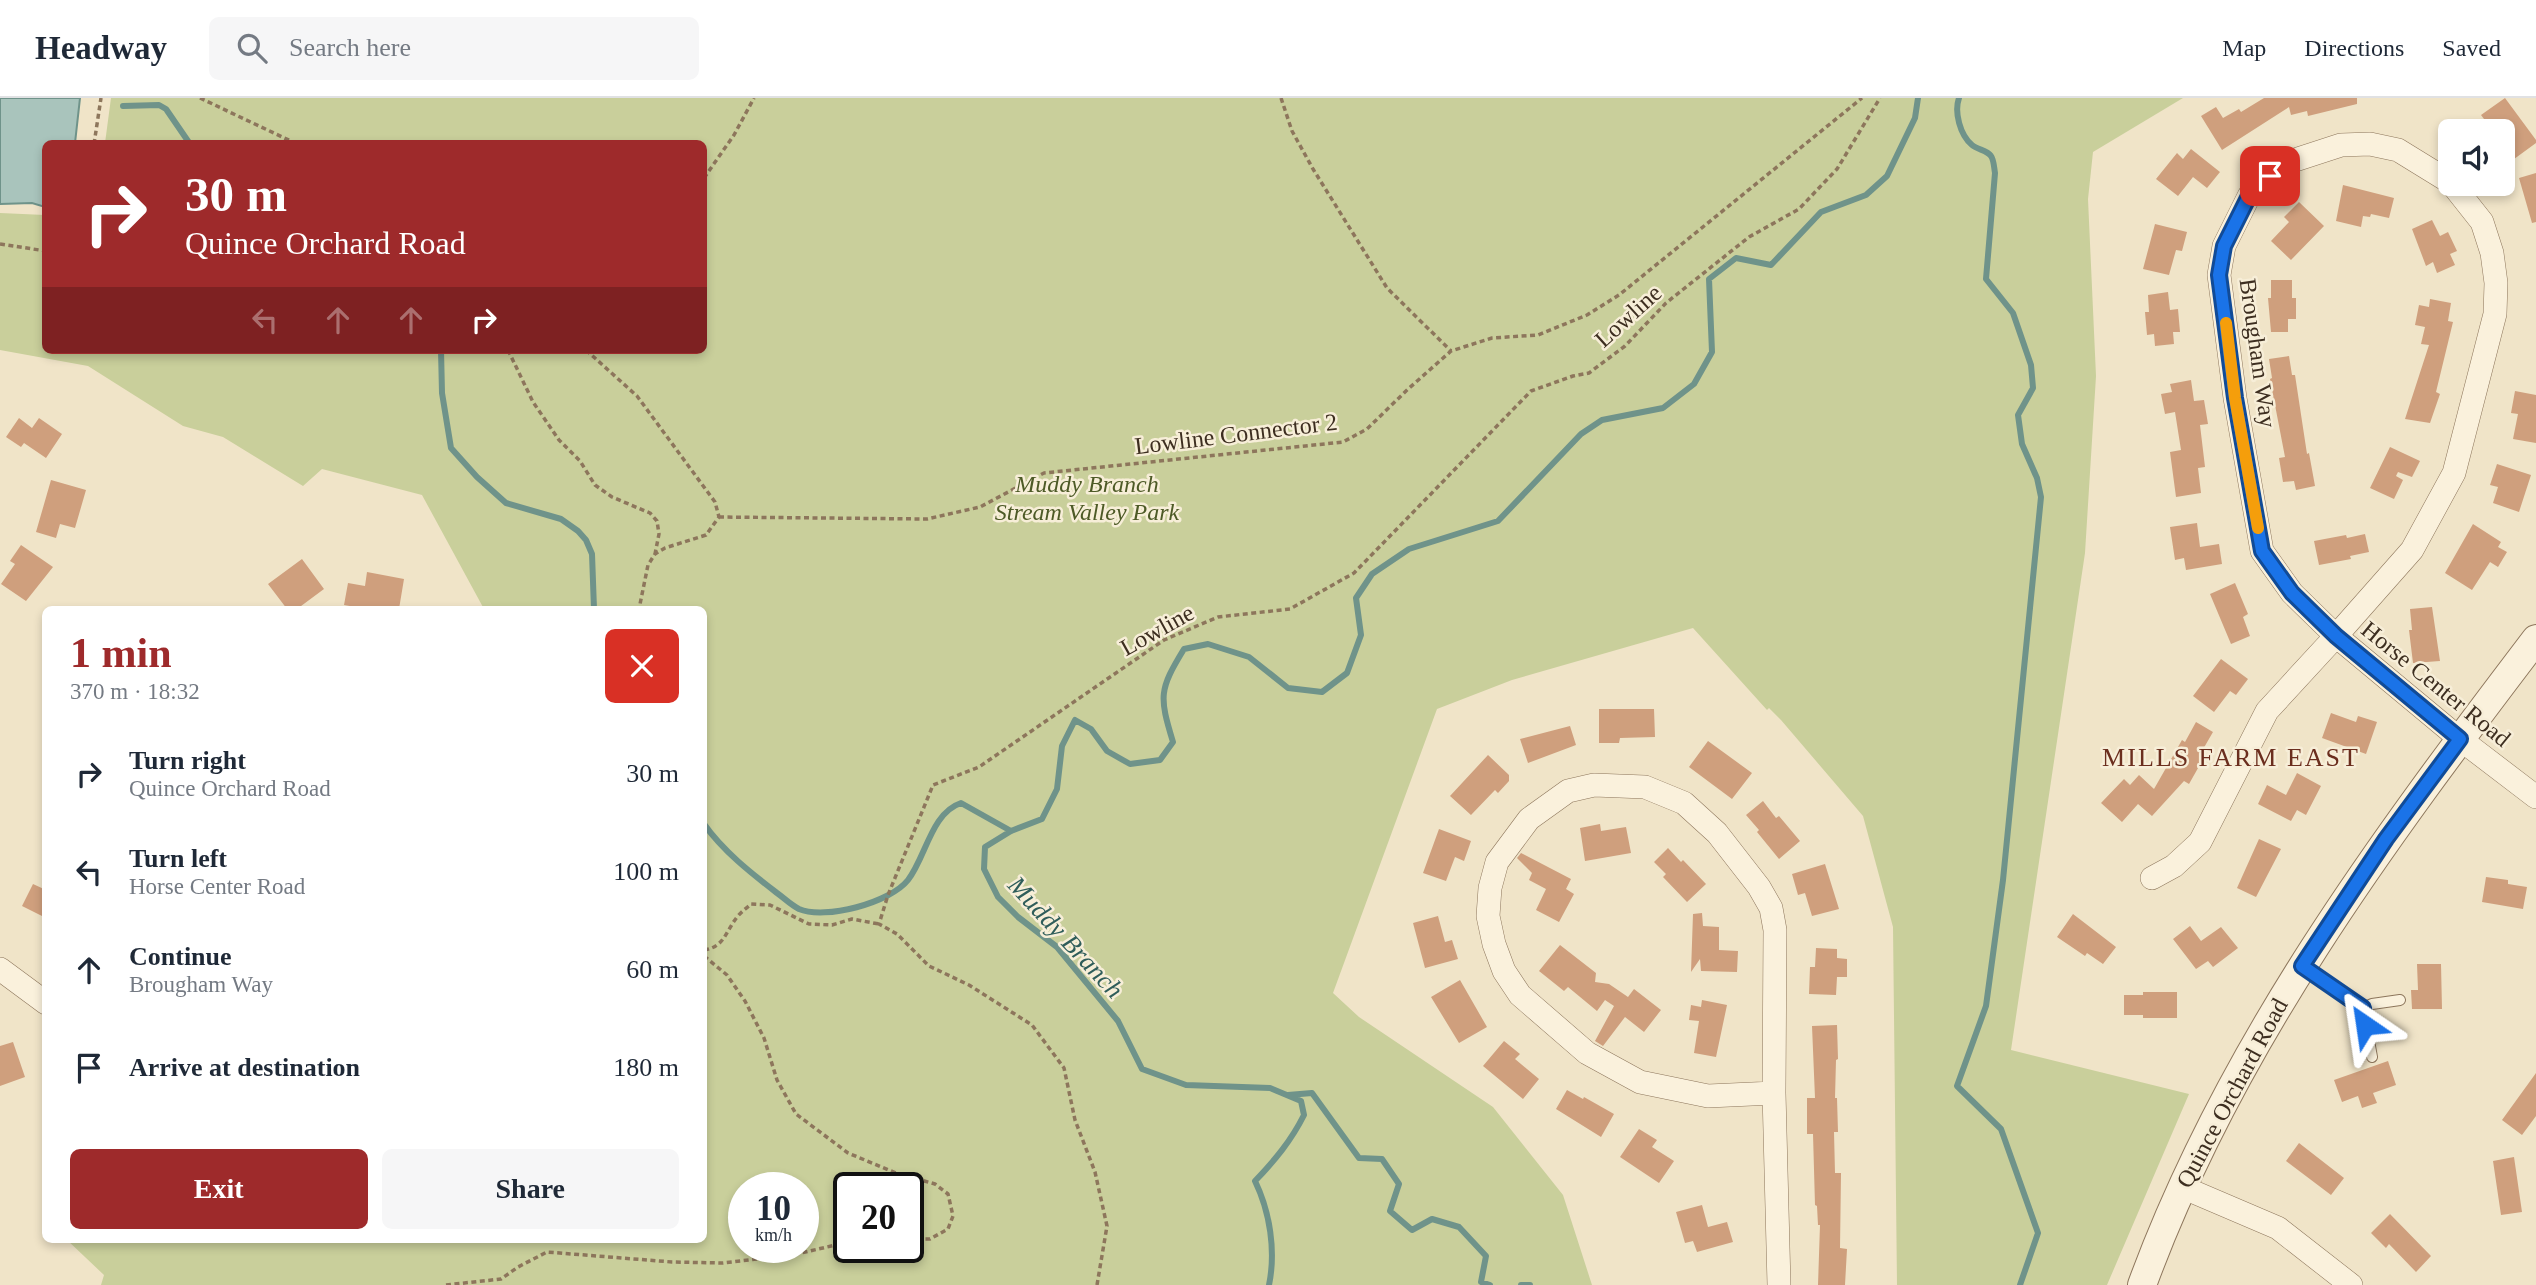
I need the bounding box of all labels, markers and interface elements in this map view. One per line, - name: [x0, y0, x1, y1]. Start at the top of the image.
- search box: [209, 17, 699, 80]
- icon: search: [233, 29, 271, 67]
- text: Headway: [35, 30, 167, 66]
- text: Search here: [289, 33, 411, 62]
- text: Map: [2222, 35, 2266, 61]
- text: Directions: [2304, 35, 2404, 61]
- text: Saved: [2442, 35, 2501, 61]
- map controls: [2438, 119, 2515, 196]
- button: sound: [2438, 119, 2515, 196]
- pin: [2240, 146, 2300, 206]
- icon: arrive: [2251, 157, 2289, 195]
- text: 30 m: [185, 167, 287, 222]
- icon: right: [70, 168, 161, 259]
- text: Quince Orchard Road: [185, 225, 466, 261]
- street label: Brougham Way: [2235, 277, 2281, 429]
- street label: Lowline: [1590, 280, 1666, 352]
- icon: left: [246, 301, 284, 339]
- icon: ahead: [319, 301, 357, 339]
- icon: ahead: [392, 301, 430, 339]
- icon: right: [465, 301, 503, 339]
- street label: Lowline Connector 2: [1133, 409, 1339, 459]
- park label: Muddy Branch Stream Valley Park: [995, 471, 1180, 525]
- street label: Lowline: [1116, 599, 1198, 661]
- street label: Horse Center Road: [2356, 616, 2516, 752]
- button: close: [605, 629, 679, 703]
- text: 1 min: [70, 630, 172, 676]
- text: 370 m · 18:32: [70, 679, 200, 704]
- district label: MILLS FARM EAST: [2102, 743, 2360, 772]
- text: Turn right: [129, 746, 246, 775]
- icon: right: [70, 755, 108, 793]
- text: 30 m: [626, 759, 679, 788]
- text: Quince Orchard Road: [129, 776, 331, 801]
- text: Turn left: [129, 844, 227, 873]
- icon: left: [70, 853, 108, 891]
- text: 100 m: [613, 857, 679, 886]
- water label: Muddy Branch: [1001, 870, 1129, 1004]
- text: Horse Center Road: [129, 874, 305, 899]
- text: Continue: [129, 942, 232, 971]
- icon: ahead: [70, 951, 108, 989]
- text: 60 m: [626, 955, 679, 984]
- text: Brougham Way: [129, 972, 273, 997]
- position arrow: [2328, 988, 2402, 1062]
- street label: Quince Orchard Road: [2171, 994, 2293, 1192]
- icon: arrive: [70, 1049, 108, 1087]
- text: Arrive at destination: [129, 1053, 360, 1082]
- text: 180 m: [613, 1053, 679, 1082]
- button: Exit: [70, 1149, 368, 1229]
- button: Share: [382, 1149, 679, 1229]
- speed limit sign: 20: [833, 1172, 924, 1263]
- text: 10: [756, 1189, 791, 1228]
- text: km/h: [755, 1225, 792, 1245]

